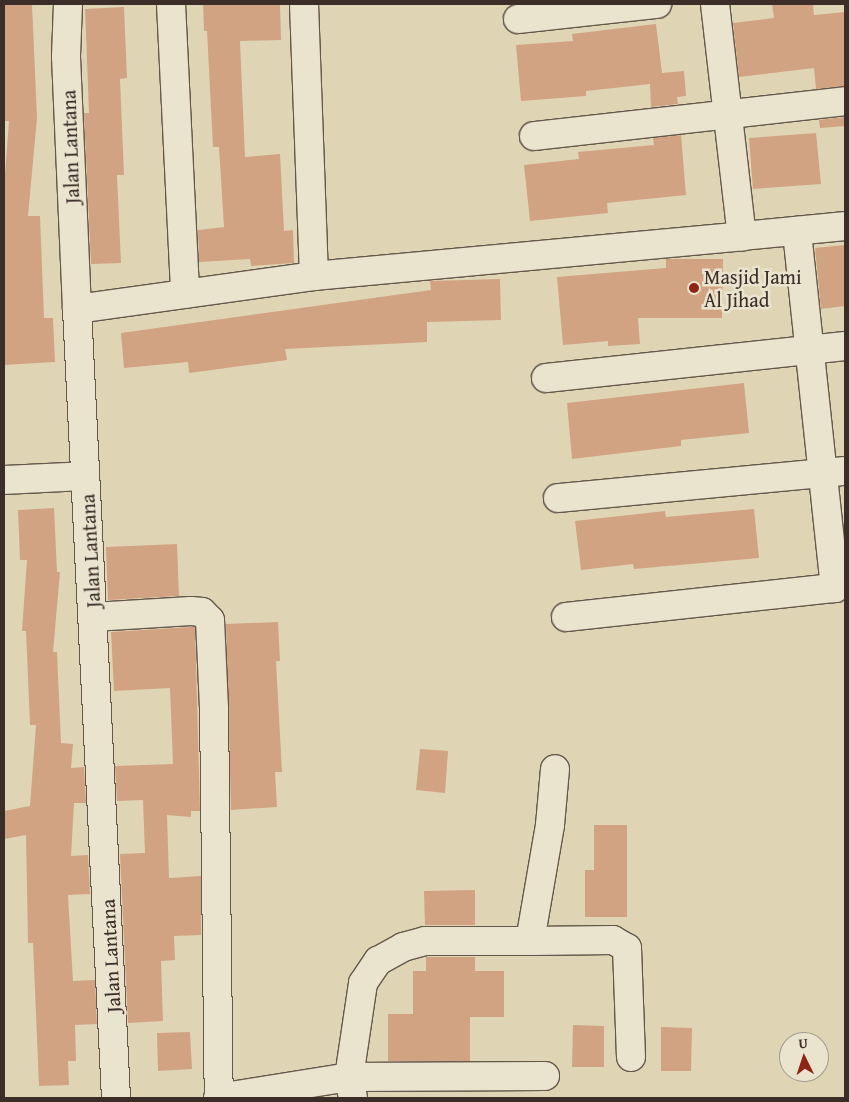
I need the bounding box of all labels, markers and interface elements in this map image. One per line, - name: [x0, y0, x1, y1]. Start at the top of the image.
- street label: Jalan Lantana: [56, 90, 84, 204]
- place label: Masjid Jami Al Jihad: [704, 264, 802, 311]
- marker: Masjid Jami Al Jihad: [688, 282, 700, 294]
- street label: Jalan Lantana: [75, 493, 105, 609]
- street label: Jalan Lantana: [95, 898, 125, 1014]
- north arrow: [779, 1032, 829, 1082]
- text: U: [798, 1033, 808, 1053]

